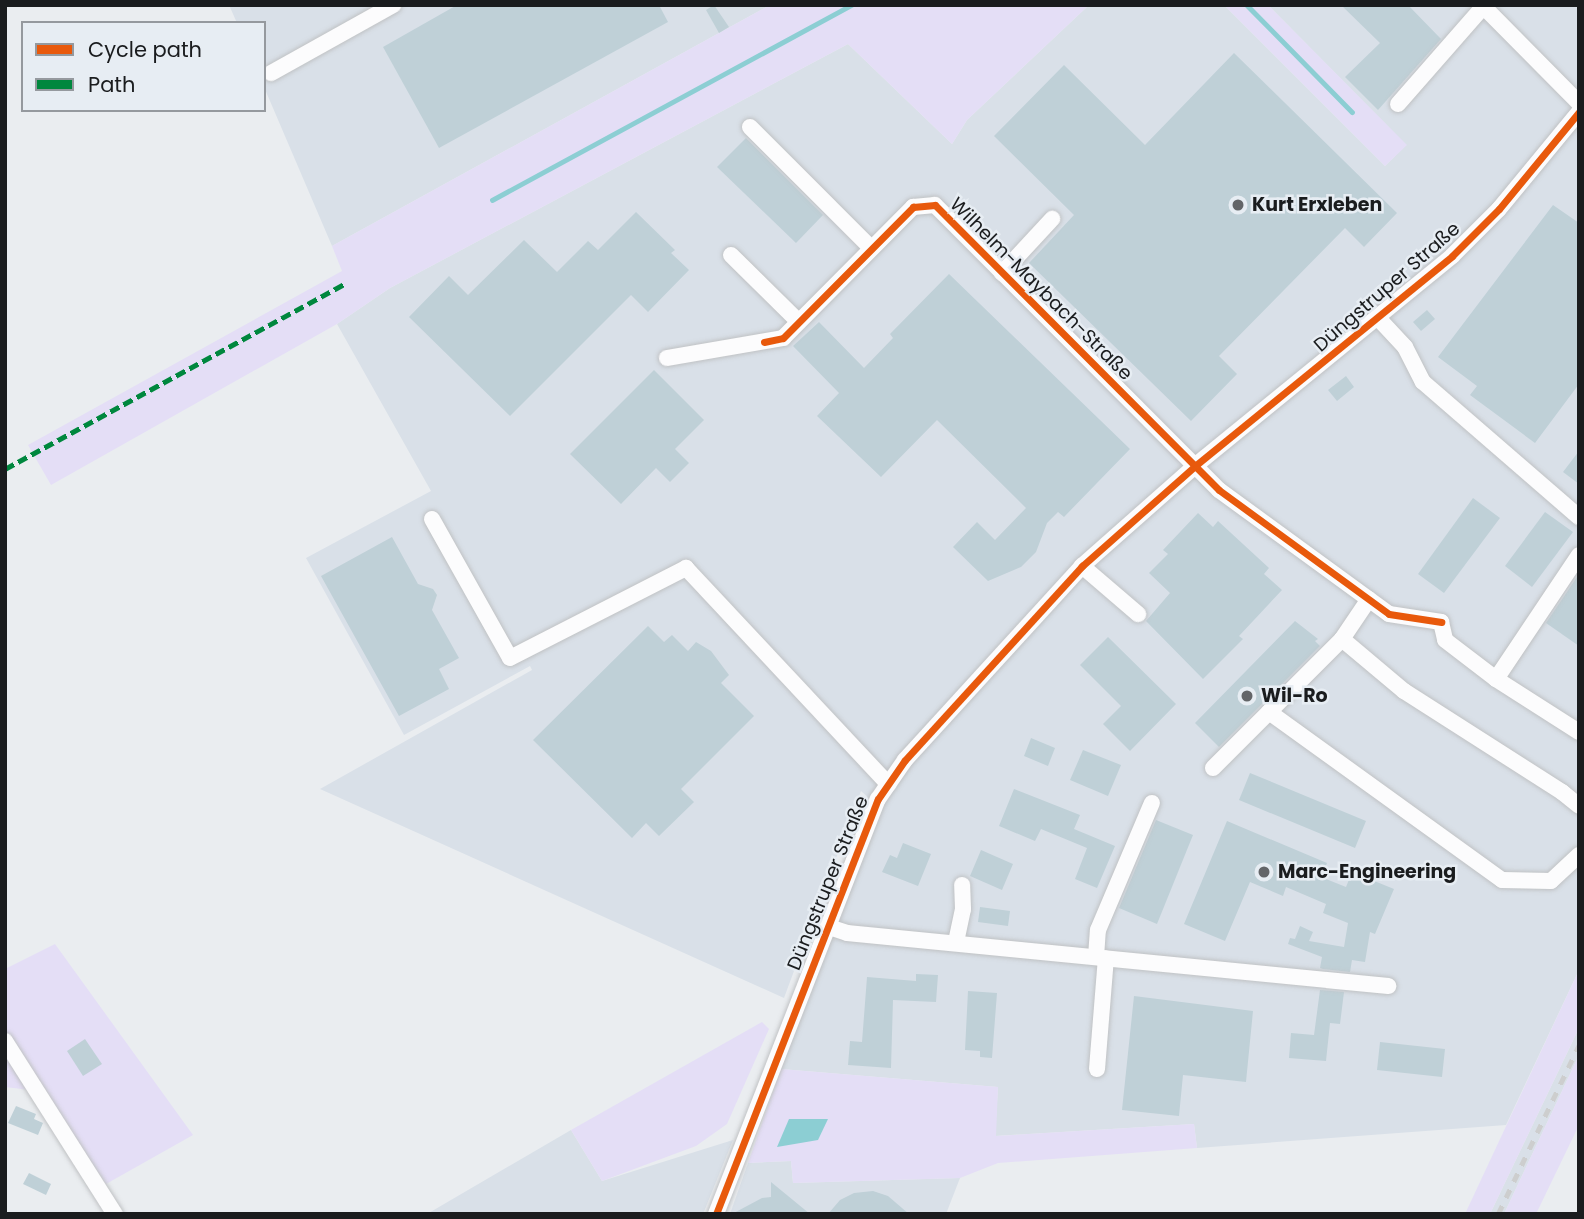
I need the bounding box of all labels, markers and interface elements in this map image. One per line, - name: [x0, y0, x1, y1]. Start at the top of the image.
- legend: [21, 21, 266, 112]
- text: Cycle path: [88, 35, 202, 64]
- text: Path: [88, 70, 135, 99]
- street label: Wilhelm-Maybach-Straße: [945, 193, 1137, 385]
- place label: Kurt Erxleben: [1252, 194, 1382, 216]
- marker: Kurt Erxleben: [1230, 197, 1246, 213]
- street label: Düngstruper Straße: [1309, 217, 1465, 357]
- place label: Wil-Ro: [1261, 685, 1328, 707]
- marker: Wil-Ro: [1239, 688, 1255, 704]
- street label: Düngstruper Straße: [783, 792, 873, 974]
- place label: Marc-Engineering: [1278, 861, 1456, 883]
- marker: Marc-Engineering: [1256, 864, 1272, 880]

